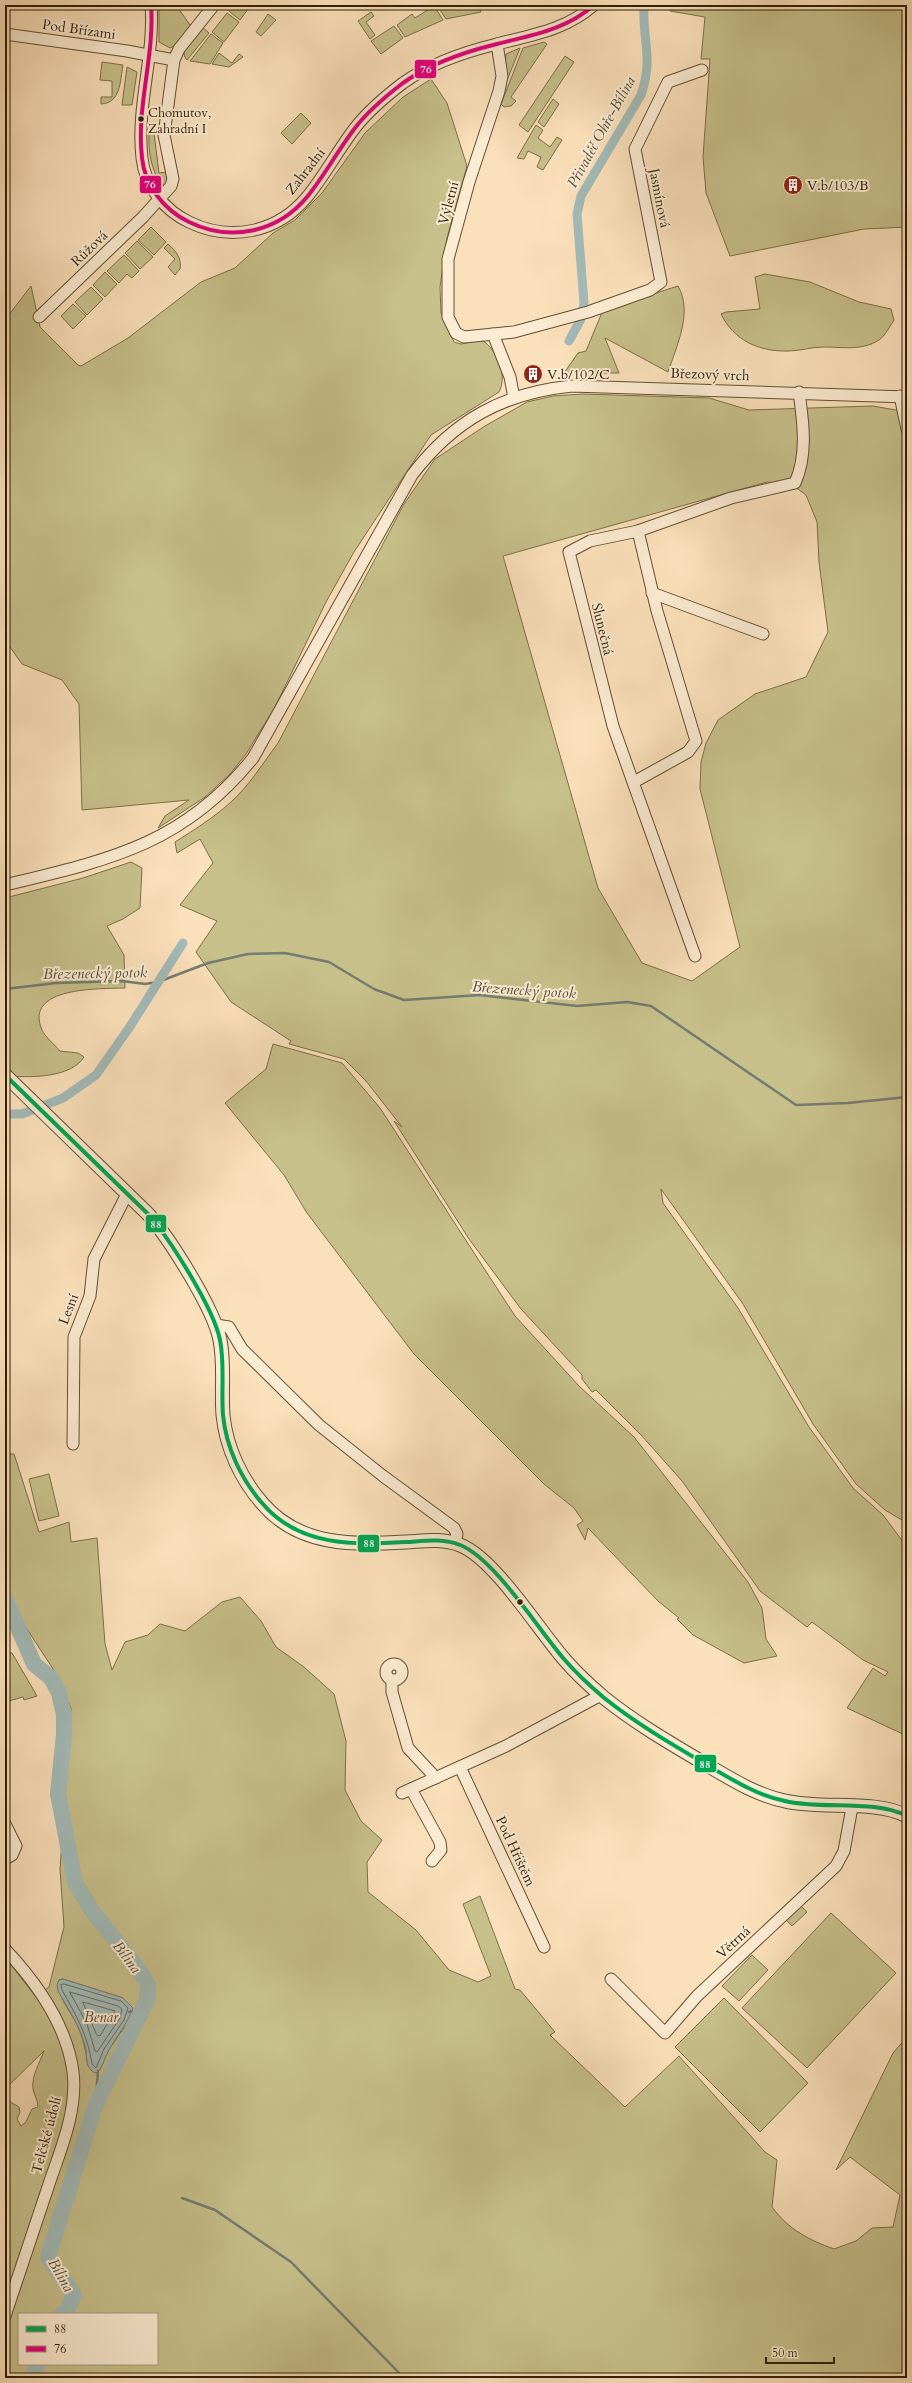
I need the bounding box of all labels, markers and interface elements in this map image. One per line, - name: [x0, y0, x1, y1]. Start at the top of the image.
- street label: Pod Břízami: [41, 15, 117, 44]
- line badge: 76: [414, 59, 437, 79]
- text: 76: [420, 62, 432, 77]
- water label: Přivaděč Ohře-Bílina: [562, 73, 640, 191]
- place label: Chomutov, Zahradní I: [148, 104, 211, 138]
- marker: Chomutov, Zahradní I: [136, 114, 146, 124]
- street label: Zahradní: [281, 144, 330, 199]
- street label: Jasmínová: [644, 165, 675, 229]
- building icon: V.b/103/B: [782, 174, 804, 196]
- line badge: 76: [139, 175, 162, 194]
- place label: V.b/103/B: [807, 176, 868, 195]
- text: 76: [144, 177, 156, 192]
- street label: Výletní: [434, 179, 463, 227]
- street label: Růžová: [67, 226, 112, 271]
- building icon: V.b/102/C: [522, 363, 544, 385]
- street label: Březový vrch: [670, 364, 750, 385]
- place label: V.b/102/C: [547, 365, 610, 384]
- street label: Slunečná: [587, 601, 618, 657]
- water label: Březenecký potok: [43, 962, 148, 984]
- water label: Březenecký potok: [471, 976, 577, 1004]
- line badge: 88: [145, 1214, 167, 1233]
- text: 88: [150, 1217, 162, 1232]
- street label: Lesní: [54, 1291, 83, 1327]
- line badge: 88: [357, 1534, 380, 1553]
- text: 88: [363, 1536, 375, 1551]
- unlabelled marker: [515, 1597, 525, 1607]
- line badge: 88: [694, 1754, 717, 1773]
- text: 88: [699, 1757, 711, 1772]
- street label: Pod Hřištěm: [491, 1813, 540, 1889]
- street label: Větrná: [712, 1922, 755, 1963]
- water label: Bílina: [108, 1937, 146, 1978]
- water label: Benar: [84, 2007, 119, 2027]
- street label: Telčské údolí: [27, 2094, 66, 2176]
- water label: Bílina: [43, 2254, 79, 2296]
- legend: [18, 2313, 158, 2365]
- text: 88: [54, 2321, 66, 2337]
- scale bar: [766, 2339, 834, 2365]
- text: 76: [54, 2341, 66, 2357]
- text: 50 m: [772, 2345, 799, 2361]

